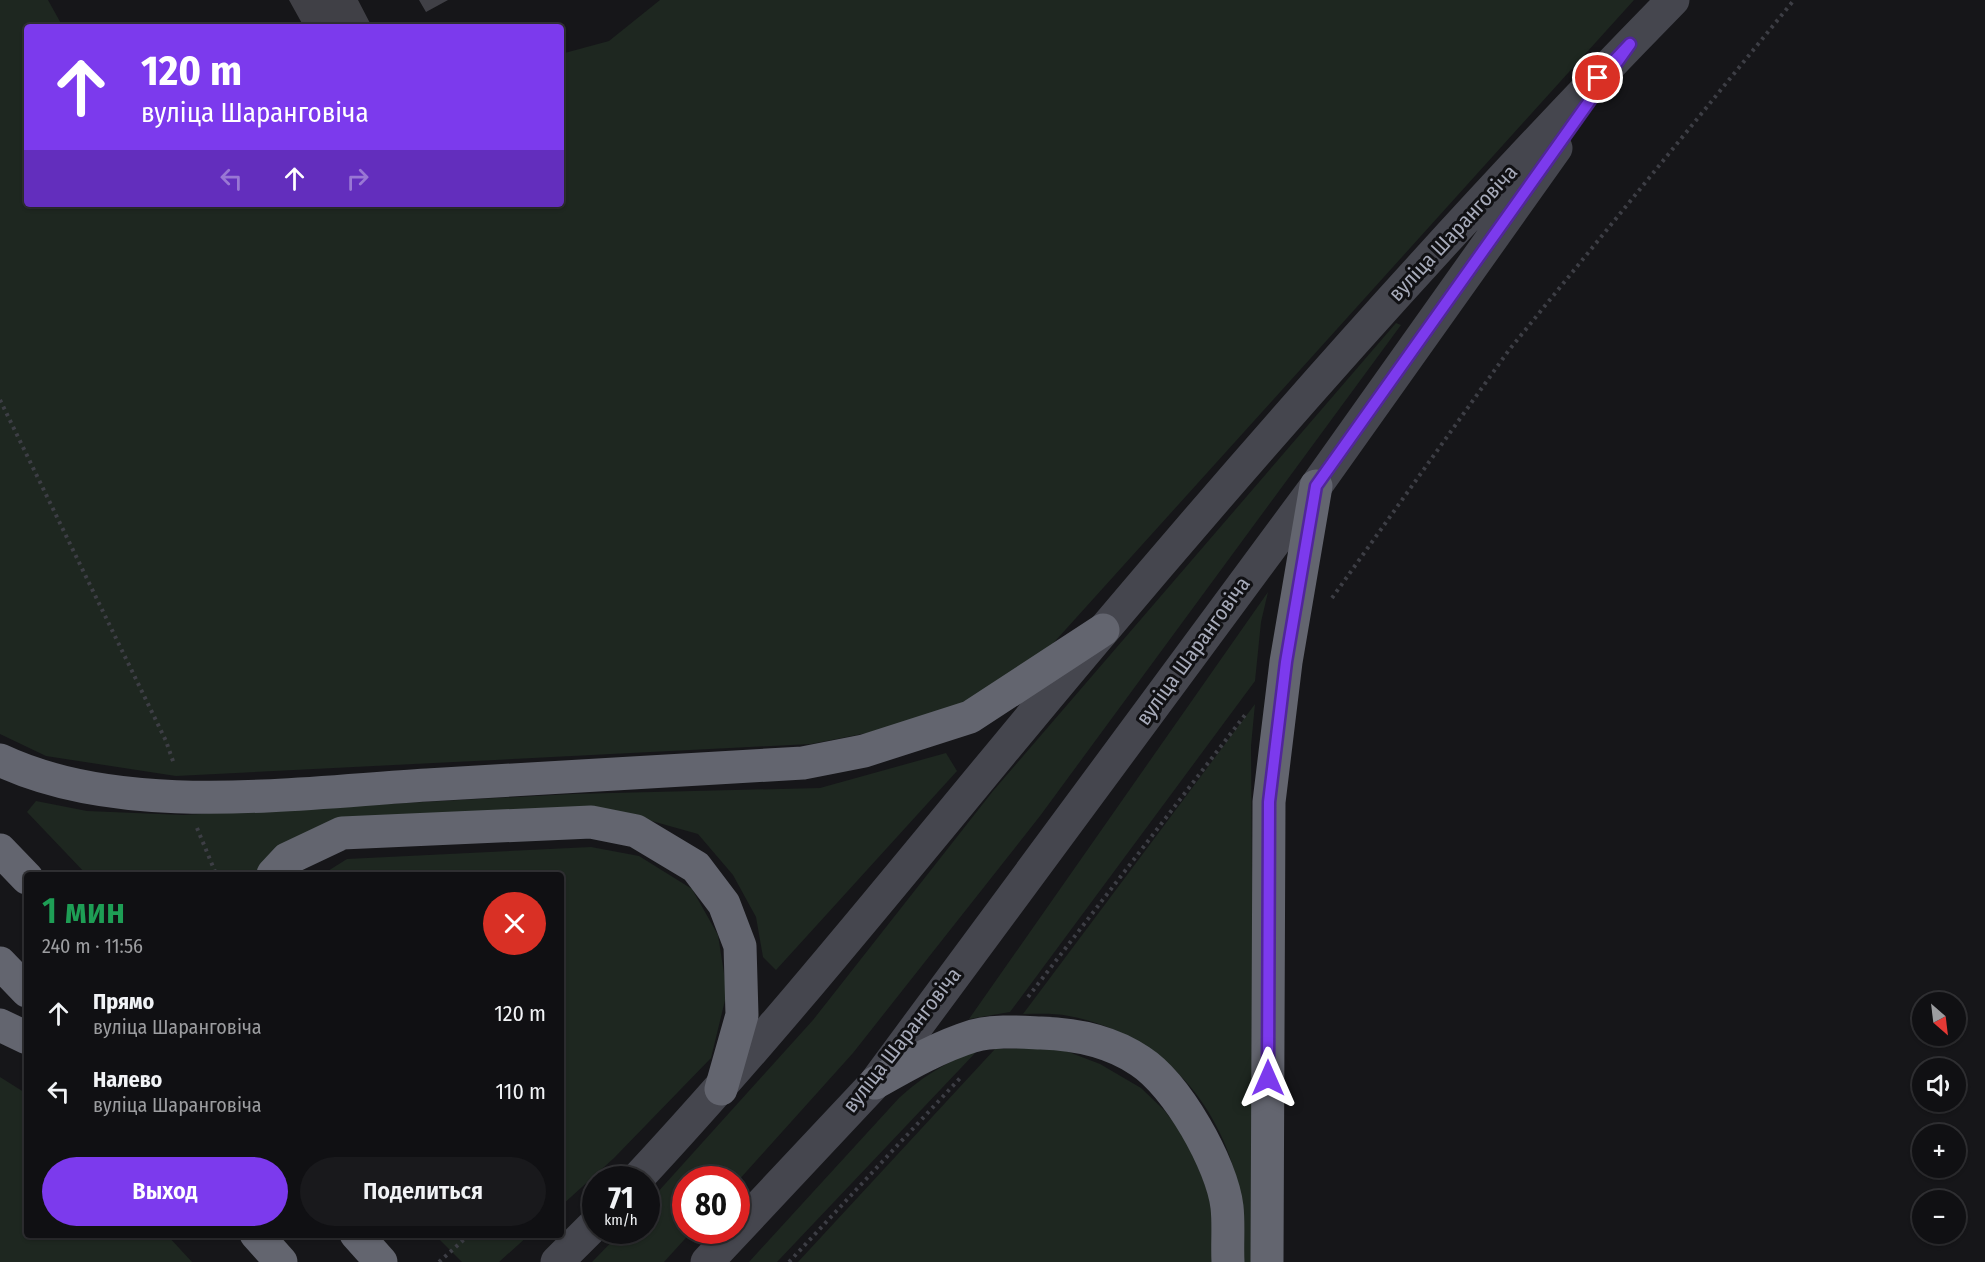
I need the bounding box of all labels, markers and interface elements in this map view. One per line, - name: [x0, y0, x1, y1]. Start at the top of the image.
- text: 120 m: [141, 46, 242, 96]
- icon: ahead: [42, 48, 120, 126]
- pin: [1572, 52, 1623, 103]
- icon: arrive: [1581, 61, 1614, 94]
- text: вуліца Шаранговіча: [141, 97, 369, 129]
- street label: вуліца Шаранговіча: [1383, 159, 1523, 307]
- icon: left: [215, 162, 248, 195]
- icon: ahead: [278, 162, 311, 195]
- icon: right: [341, 162, 374, 195]
- street label: вуліца Шаранговіча: [1130, 572, 1256, 730]
- text: 1 мин: [42, 889, 125, 933]
- button: close: [483, 892, 546, 955]
- text: 240 m · 11:56: [42, 934, 143, 958]
- street label: вуліца Шаранговіча: [837, 962, 967, 1118]
- text: Прямо: [93, 988, 154, 1015]
- north arrow: [1912, 992, 1966, 1046]
- map controls: [1912, 992, 1966, 1244]
- icon: ahead: [42, 997, 75, 1030]
- text: 120 m: [494, 1000, 546, 1027]
- text: вуліца Шаранговіча: [93, 1015, 262, 1039]
- position arrow: [1236, 1046, 1300, 1110]
- button: sound: [1912, 1058, 1966, 1112]
- text: Налево: [93, 1066, 162, 1093]
- icon: left: [42, 1075, 75, 1108]
- text: 110 m: [496, 1078, 546, 1105]
- text: вуліца Шаранговіча: [93, 1093, 262, 1117]
- button: +: [1912, 1124, 1966, 1178]
- button: Выход: [42, 1157, 288, 1226]
- button: Поделиться: [300, 1157, 546, 1226]
- speed limit sign: 80: [672, 1166, 750, 1244]
- text: 71: [608, 1180, 634, 1216]
- button: −: [1912, 1190, 1966, 1244]
- text: km/h: [604, 1211, 638, 1229]

